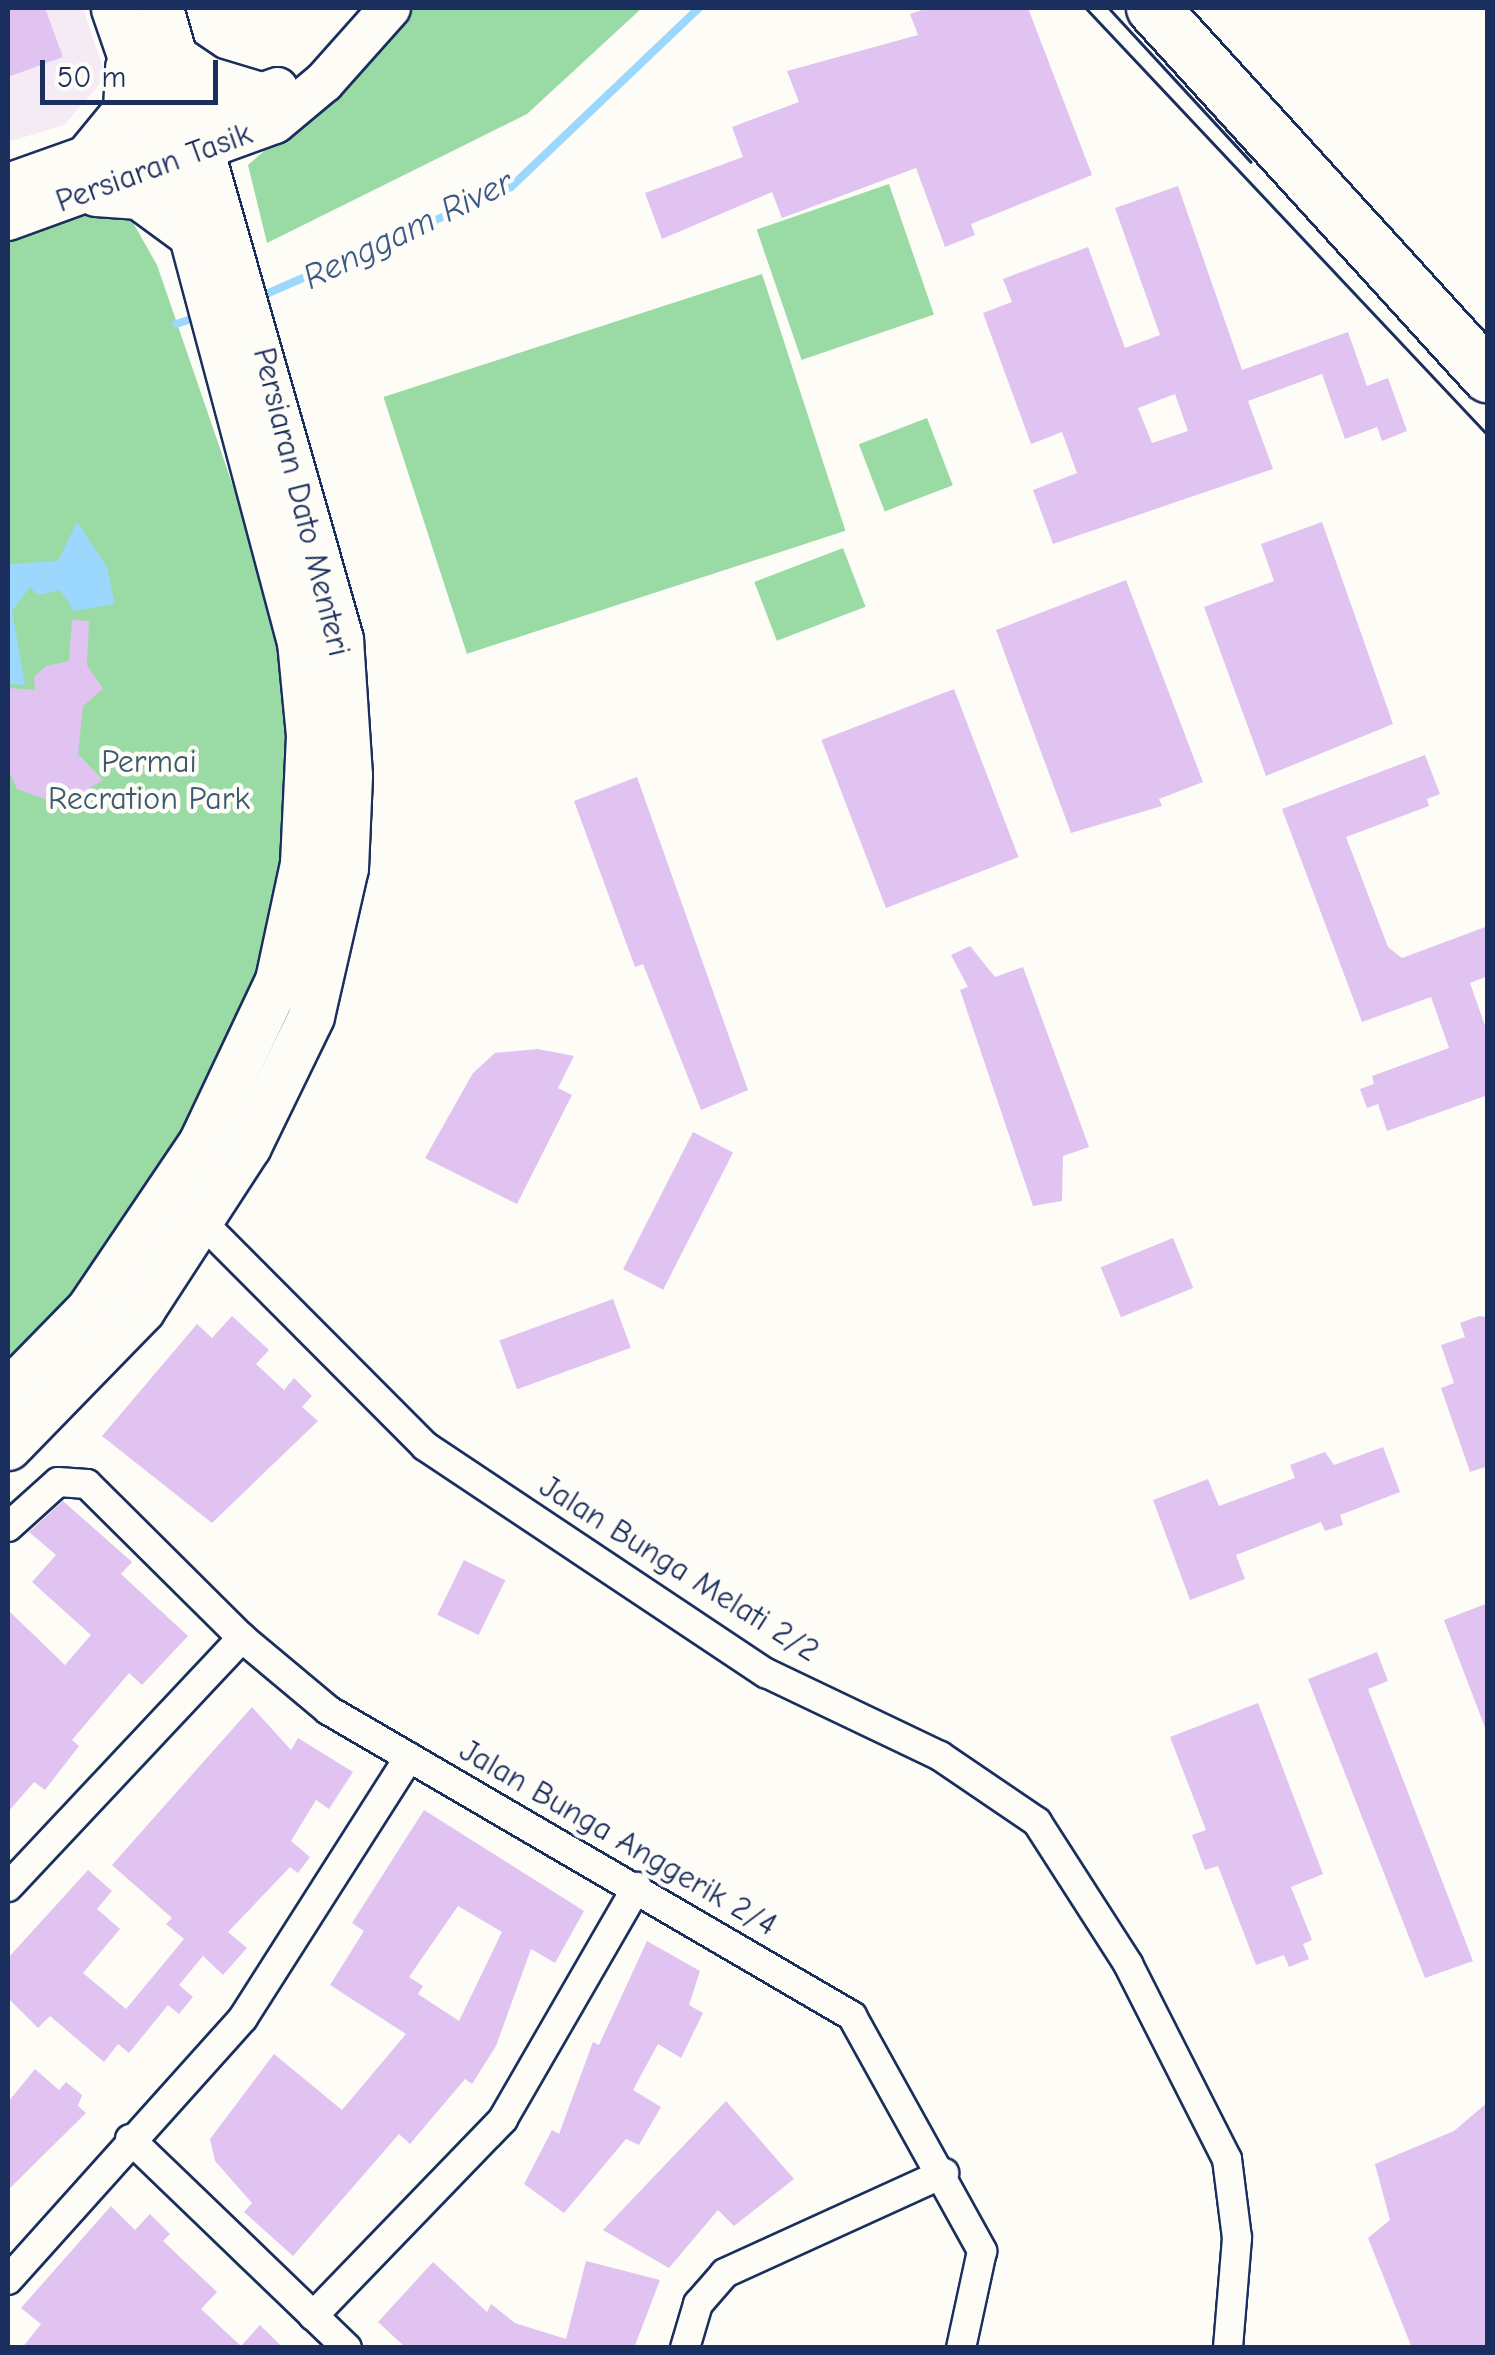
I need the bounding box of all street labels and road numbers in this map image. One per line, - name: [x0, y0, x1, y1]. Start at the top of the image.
- street label: Persiaran Tasik: [51, 115, 257, 221]
- street label: Persiaran Dato Menteri: [244, 344, 358, 660]
- street label: Jalan Bunga Melati 2/2: [532, 1467, 826, 1671]
- street label: Jalan Bunga Anggerik 2/4: [453, 1731, 783, 1945]

